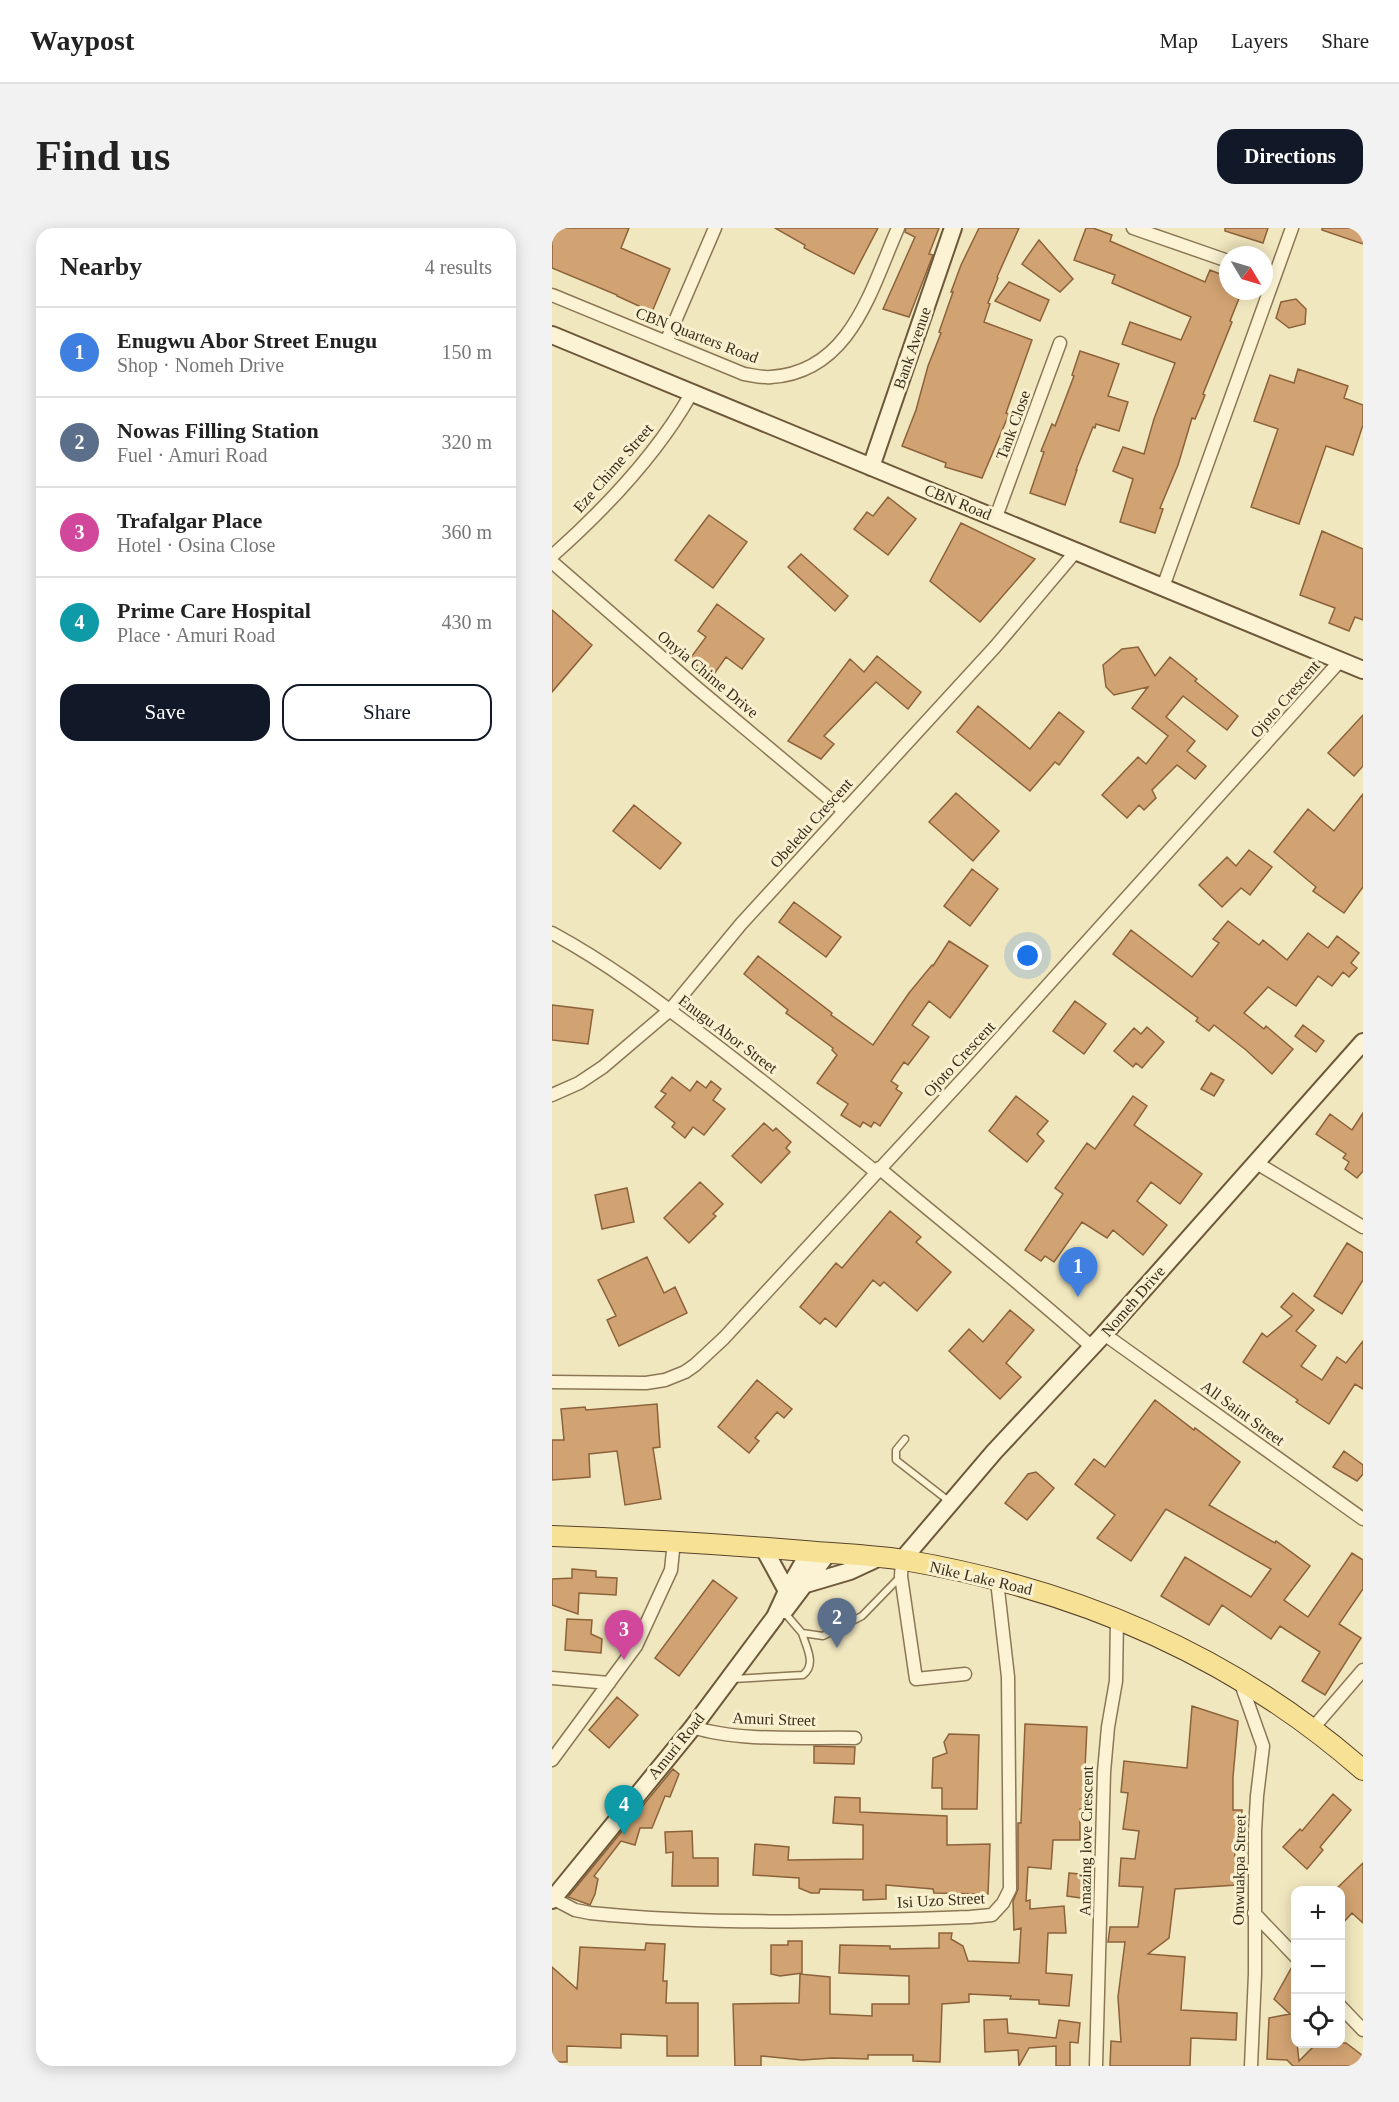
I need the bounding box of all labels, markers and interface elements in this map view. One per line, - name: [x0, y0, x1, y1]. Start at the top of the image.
- text: Waypost: [30, 25, 134, 56]
- text: Map: [1160, 29, 1198, 53]
- text: Layers: [1231, 29, 1288, 53]
- text: Share: [1321, 29, 1369, 53]
- button: Directions: [1217, 129, 1363, 184]
- text: Find us: [36, 133, 170, 179]
- north arrow: [1219, 246, 1273, 300]
- text: Nearby: [60, 252, 142, 281]
- text: 4 results: [425, 256, 492, 278]
- street label: CBN Quarters Road: [633, 304, 761, 366]
- street label: Bank Avenue: [890, 305, 934, 391]
- text: Enugwu Abor Street Enugu: [117, 328, 377, 353]
- text: 1: [75, 341, 85, 363]
- text: 150 m: [441, 341, 492, 363]
- text: Shop · Nomeh Drive: [117, 354, 284, 376]
- street label: Tank Close: [993, 388, 1033, 462]
- text: Nowas Filling Station: [117, 418, 319, 443]
- street label: Eze Chime Street: [570, 420, 657, 516]
- text: 2: [75, 431, 85, 453]
- text: 320 m: [441, 431, 492, 453]
- text: Fuel · Amuri Road: [117, 444, 268, 466]
- street label: CBN Road: [922, 481, 994, 523]
- text: Trafalgar Place: [117, 508, 262, 533]
- text: 3: [75, 521, 85, 543]
- text: 360 m: [441, 521, 492, 543]
- text: Hotel · Osina Close: [117, 534, 275, 556]
- text: Prime Care Hospital: [117, 598, 311, 623]
- text: 4: [75, 611, 85, 633]
- text: 430 m: [441, 611, 492, 633]
- text: Place · Amuri Road: [117, 624, 275, 646]
- street label: Onyia Chime Drive: [654, 627, 762, 722]
- street label: Ojoto Crescent: [1247, 657, 1324, 742]
- button: Save: [60, 684, 270, 741]
- button: Share: [282, 684, 492, 741]
- street label: Obeledu Crescent: [766, 774, 856, 871]
- your location: [1013, 941, 1042, 970]
- street label: Enugu Abor Street: [675, 991, 781, 1078]
- street label: Ojoto Crescent: [920, 1018, 999, 1101]
- pin: 1: [1058, 1248, 1098, 1297]
- street label: Nomeh Drive: [1098, 1262, 1168, 1340]
- street label: All Saint Street: [1198, 1377, 1288, 1449]
- street label: Nike Lake Road: [928, 1558, 1034, 1598]
- pin: 2: [818, 1598, 856, 1648]
- pin: 3: [604, 1610, 644, 1660]
- street label: Amuri Street: [732, 1709, 816, 1729]
- street label: Amuri Road: [644, 1710, 708, 1782]
- street label: Amazing love Crescent: [1076, 1765, 1097, 1916]
- pin: 4: [604, 1786, 644, 1835]
- street label: Onwuakpa Street: [1230, 1814, 1249, 1925]
- map controls: [1291, 1886, 1345, 2048]
- button: +: [1291, 1886, 1345, 1940]
- street label: Isi Uzo Street: [897, 1889, 986, 1911]
- button: −: [1291, 1940, 1345, 1994]
- button: locate: [1291, 1994, 1345, 2048]

